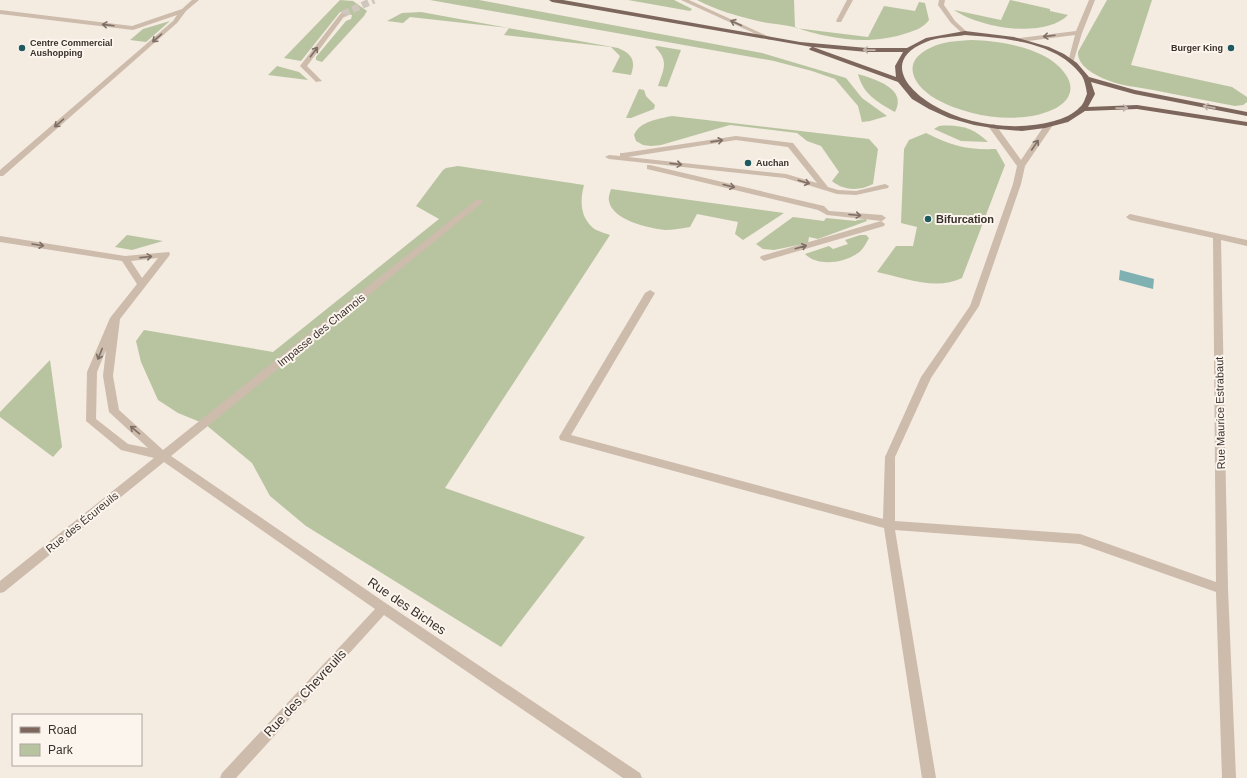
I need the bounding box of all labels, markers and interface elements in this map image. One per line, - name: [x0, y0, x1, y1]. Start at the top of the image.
- one-way arrow: [730, 19, 742, 26]
- one-way arrow: [102, 21, 115, 29]
- one-way arrow: [1043, 32, 1056, 40]
- one-way arrow: [151, 33, 162, 42]
- place label: Centre Commercial Aushopping: [30, 38, 113, 58]
- marker: Centre Commercial Aushopping: [17, 43, 27, 53]
- place label: Burger King: [1171, 43, 1223, 53]
- marker: Burger King: [1226, 43, 1236, 53]
- one-way arrow: [310, 46, 318, 57]
- one-way arrow: [863, 46, 876, 54]
- one-way arrow: [1203, 102, 1216, 110]
- one-way arrow: [1115, 104, 1128, 112]
- one-way arrow: [53, 118, 64, 127]
- one-way arrow: [710, 137, 723, 145]
- one-way arrow: [1031, 140, 1039, 151]
- marker: Auchan: [743, 158, 753, 168]
- place label: Auchan: [756, 158, 789, 168]
- one-way arrow: [669, 160, 682, 168]
- one-way arrow: [798, 179, 811, 186]
- one-way arrow: [722, 183, 735, 190]
- one-way arrow: [848, 212, 861, 219]
- place label: Bifurcation: [936, 213, 994, 225]
- marker: Bifurcation: [923, 214, 933, 224]
- one-way arrow: [32, 241, 45, 249]
- one-way arrow: [794, 243, 807, 250]
- one-way arrow: [139, 253, 152, 260]
- street label: Impasse des Chamois: [275, 291, 367, 369]
- one-way arrow: [95, 347, 103, 359]
- street label: Rue Maurice Estrabaut: [1213, 357, 1227, 469]
- one-way arrow: [130, 426, 141, 435]
- street label: Rue des Écureuils: [44, 489, 121, 555]
- street label: Rue des Biches: [365, 574, 449, 638]
- street label: Rue des Chevreuils: [261, 646, 350, 740]
- legend: [12, 714, 142, 766]
- text: Road: [48, 723, 77, 737]
- text: Park: [48, 743, 74, 757]

